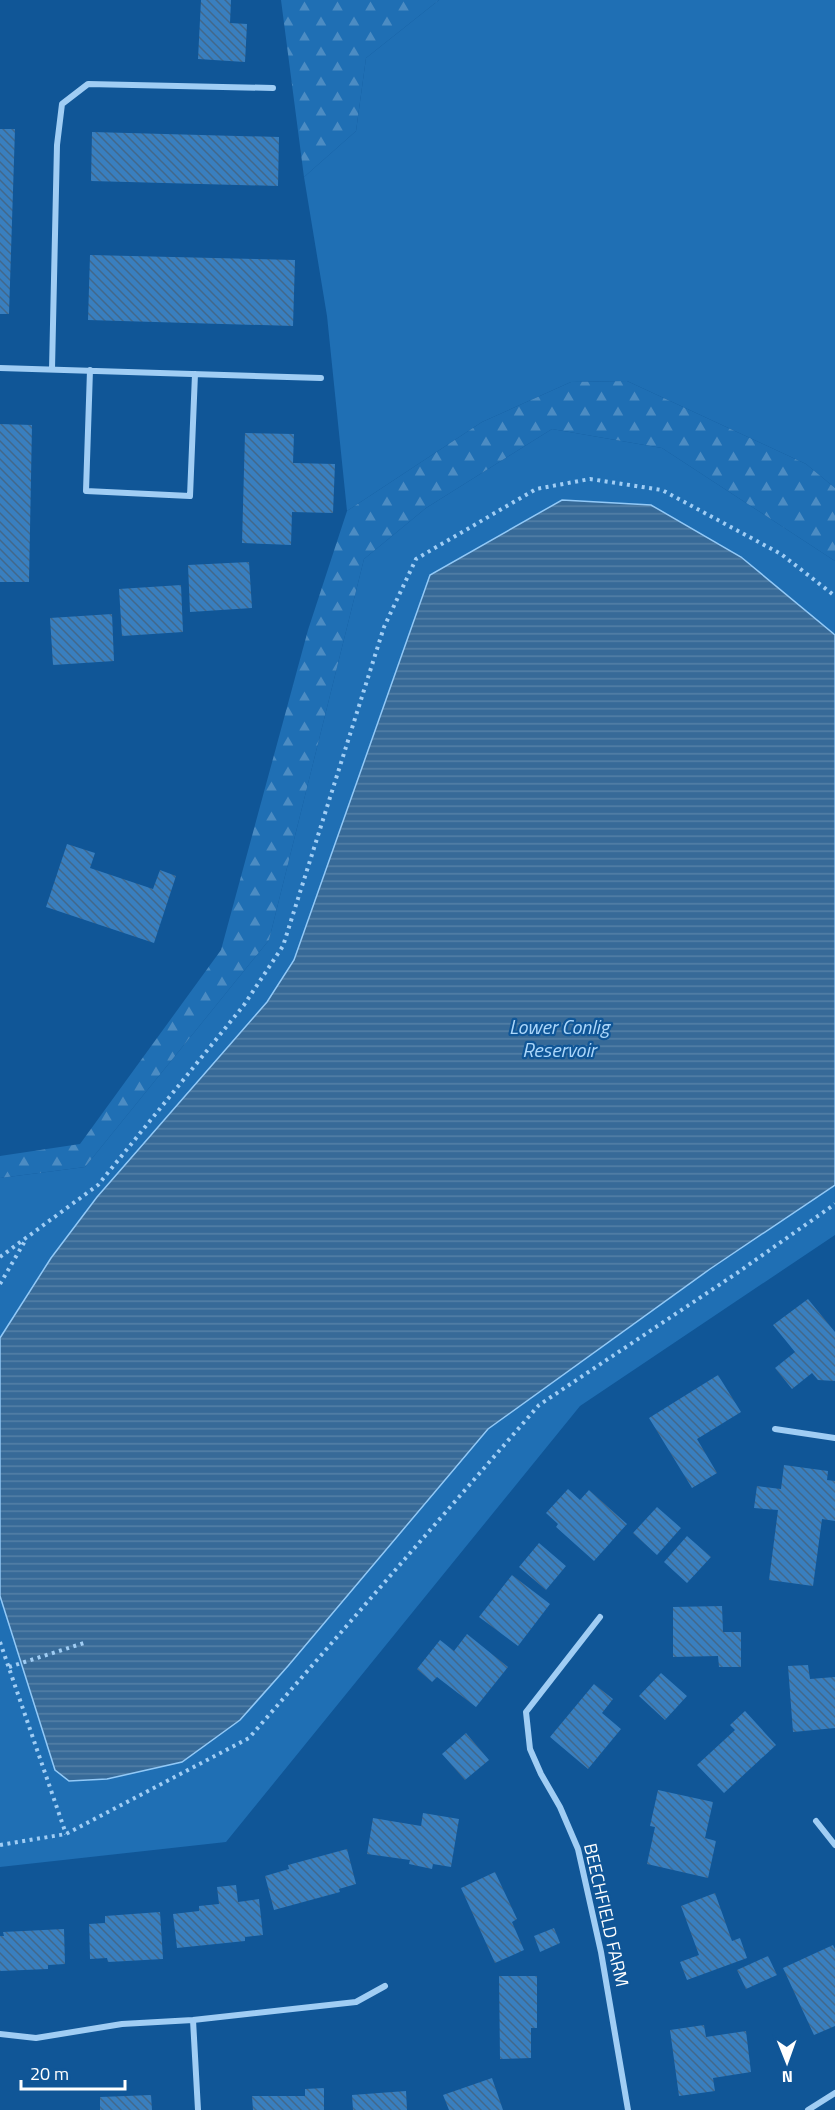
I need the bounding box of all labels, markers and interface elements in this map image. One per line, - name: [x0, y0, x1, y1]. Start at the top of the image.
- water label: Lower Conlig Reservoir: [509, 1011, 612, 1065]
- street label: BEECHFIELD FARM: [577, 1840, 636, 1989]
- north arrow: [757, 2032, 817, 2092]
- scale bar: [21, 2053, 124, 2091]
- text: 20 m: [30, 2060, 69, 2087]
- text: N: [782, 2065, 793, 2089]

